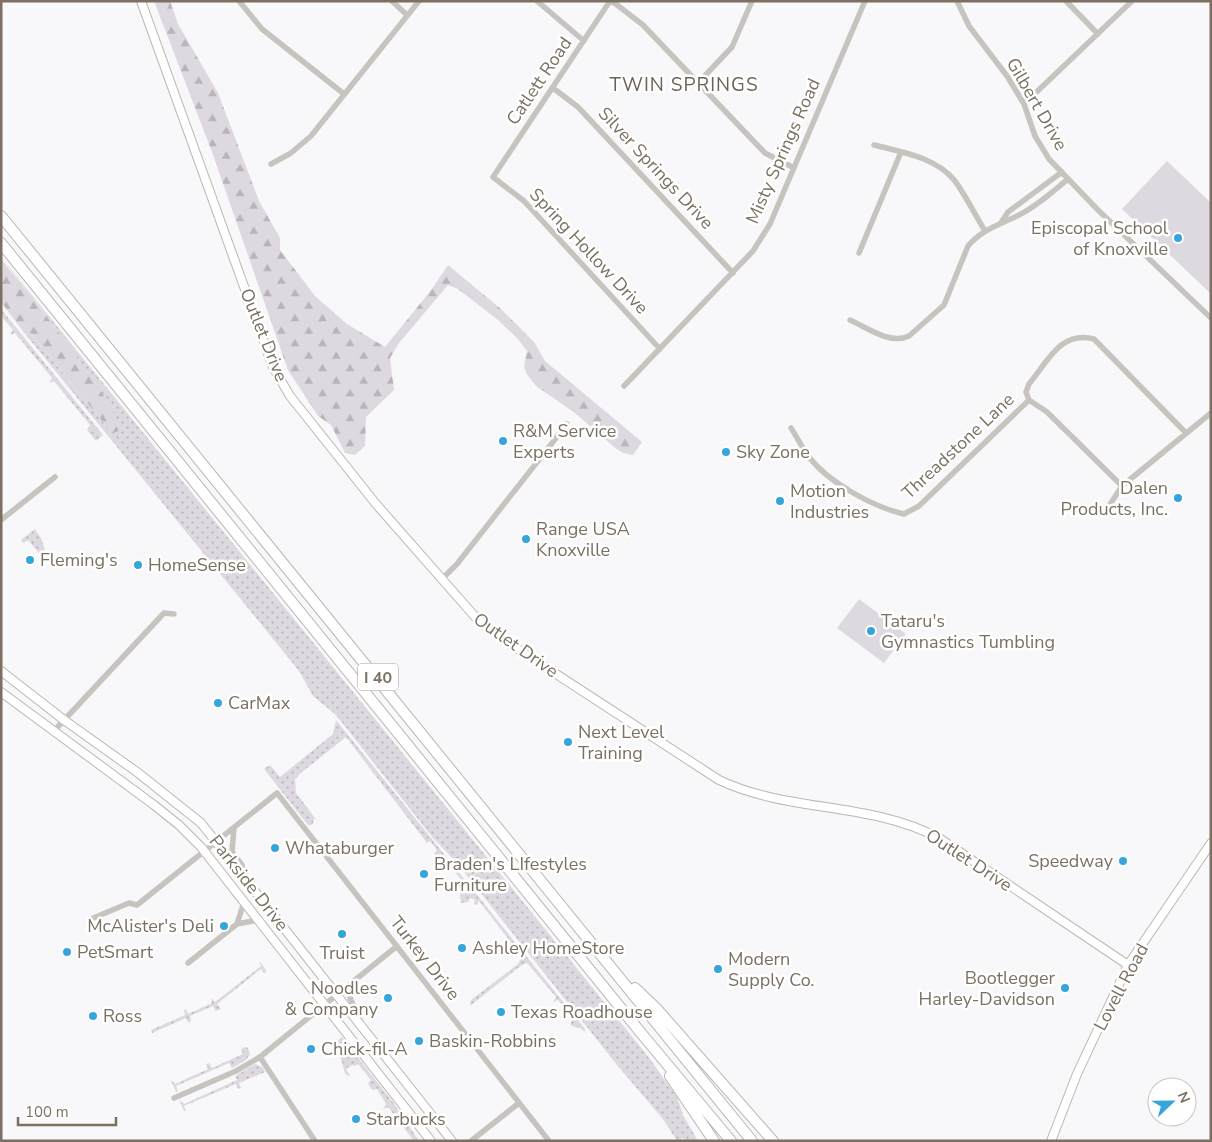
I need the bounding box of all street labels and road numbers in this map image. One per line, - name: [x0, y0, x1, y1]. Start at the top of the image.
- street label: Catlett Road: [501, 32, 577, 130]
- street label: Gilbert Drive: [1001, 53, 1073, 155]
- street label: Misty Springs Road: [740, 75, 826, 227]
- street label: Silver Springs Drive: [593, 102, 719, 234]
- street label: Spring Hollow Drive: [524, 183, 654, 319]
- street label: Outlet Drive: [234, 285, 294, 385]
- street label: Threadstone Lane: [897, 388, 1019, 504]
- street label: Outlet Drive: [469, 607, 563, 683]
- road number: I 40: [358, 664, 398, 690]
- street label: Outlet Drive: [921, 823, 1017, 897]
- street label: Parkside Drive: [204, 830, 294, 936]
- street label: Turkey Drive: [384, 911, 466, 1005]
- street label: Lovell Road: [1088, 939, 1154, 1035]

